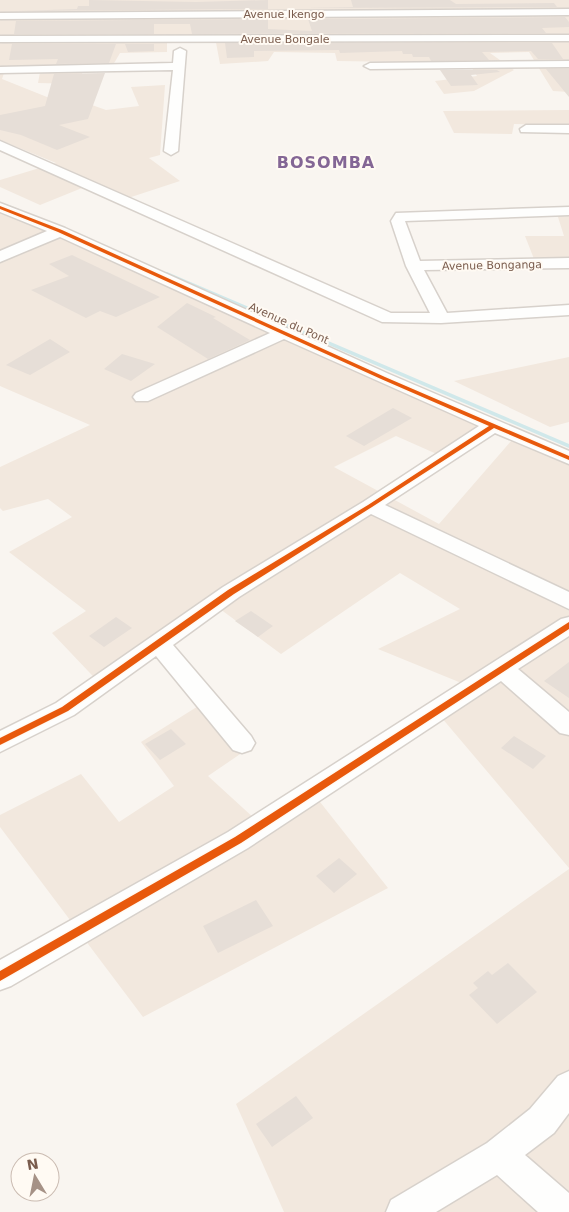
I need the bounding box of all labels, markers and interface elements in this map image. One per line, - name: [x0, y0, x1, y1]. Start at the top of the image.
- street label: Avenue Ikengo: [243, 8, 325, 21]
- street label: Avenue Bongale: [240, 33, 330, 46]
- district label: BOSOMBA: [277, 153, 375, 172]
- street label: Avenue Bonganga: [442, 258, 542, 273]
- street label: Avenue du Pont: [247, 300, 331, 347]
- north arrow: [10, 1152, 60, 1202]
- text: N: [26, 1155, 40, 1173]

